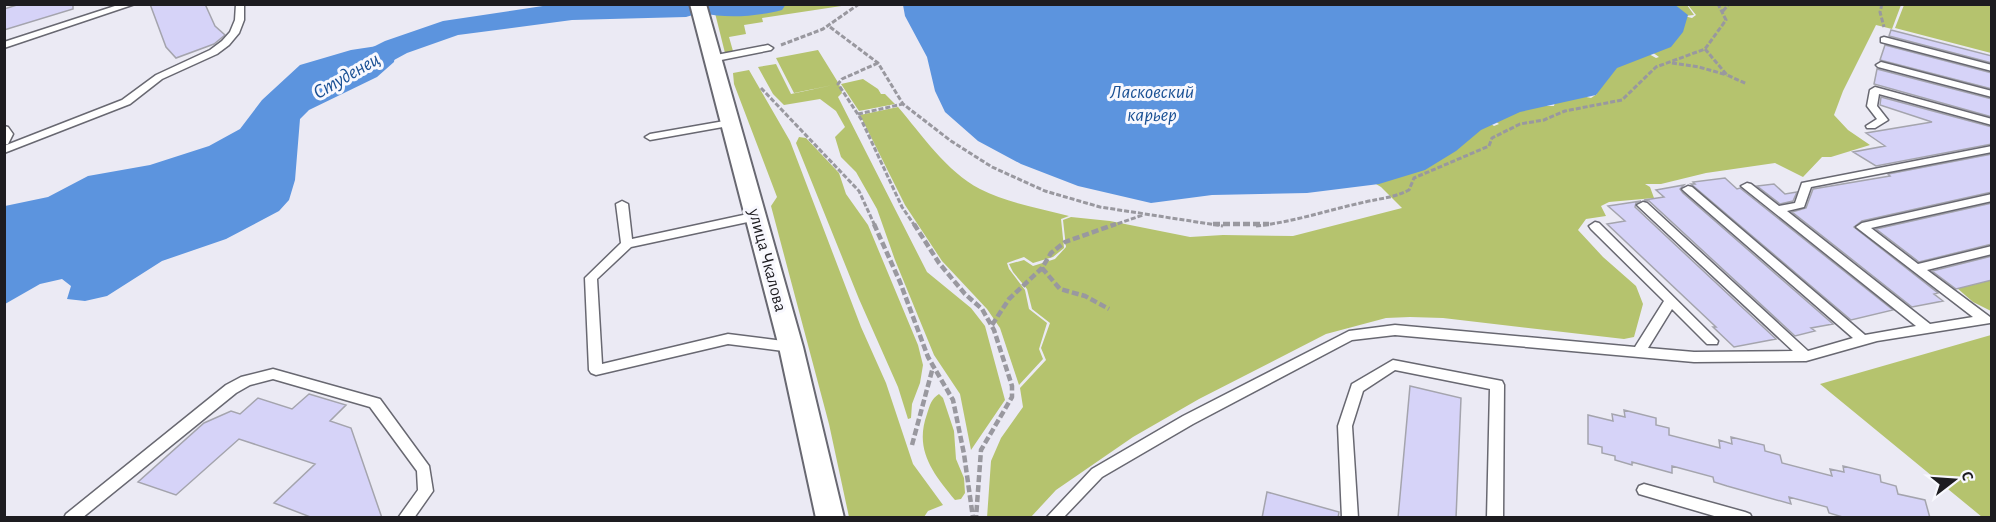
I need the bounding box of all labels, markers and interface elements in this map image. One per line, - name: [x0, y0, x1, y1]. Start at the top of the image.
- water label: Студенец: [310, 49, 383, 103]
- water label: Ласковский карьер: [1109, 82, 1194, 125]
- street label: улица Чкалова: [744, 206, 789, 314]
- north arrow: [1924, 450, 1984, 510]
- text: С: [1958, 469, 1976, 483]

